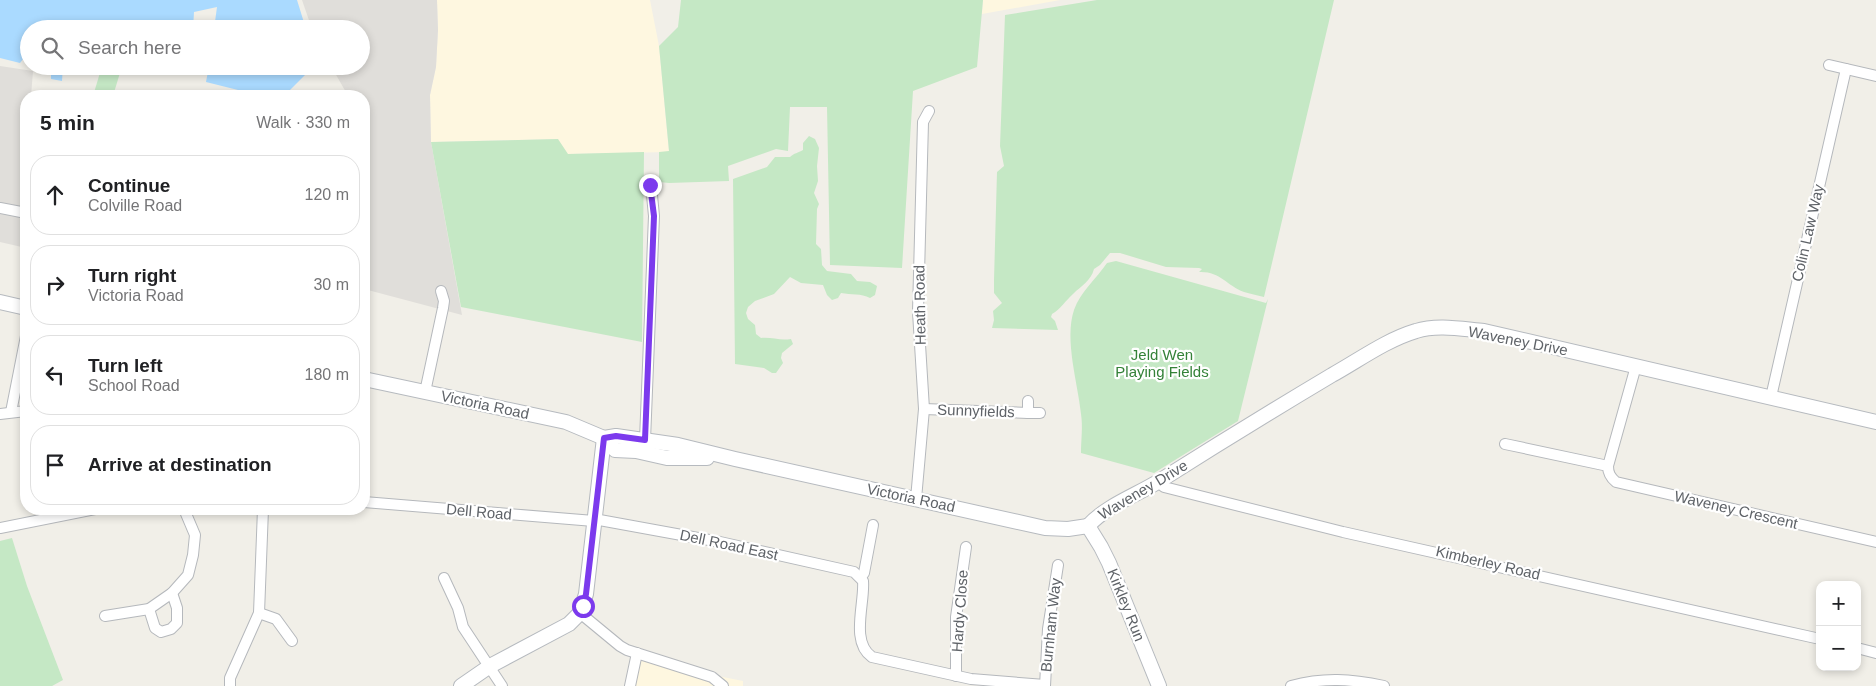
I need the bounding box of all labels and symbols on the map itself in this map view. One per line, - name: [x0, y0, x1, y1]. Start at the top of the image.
- route end: [639, 174, 662, 197]
- street label: Colin Law Way: [1788, 182, 1827, 283]
- street label: Heath Road: [910, 265, 929, 345]
- street label: Waveney Drive: [1467, 323, 1569, 359]
- park label: Jeld Wen Playing Fields: [1115, 346, 1209, 380]
- street label: Victoria Road: [439, 387, 531, 422]
- street label: Sunnyfields: [937, 401, 1015, 420]
- street label: Waveney Drive: [1095, 456, 1190, 523]
- street label: Victoria Road: [865, 480, 957, 515]
- street label: Waveney Crescent: [1673, 487, 1800, 532]
- street label: Dell Road: [445, 500, 513, 523]
- street label: Dell Road East: [678, 526, 781, 563]
- street label: Kimberley Road: [1434, 542, 1542, 583]
- street label: Kirkley Run: [1104, 566, 1149, 644]
- street label: Hardy Close: [948, 569, 971, 653]
- street label: Burnham Way: [1037, 577, 1064, 673]
- route start: [572, 595, 595, 618]

